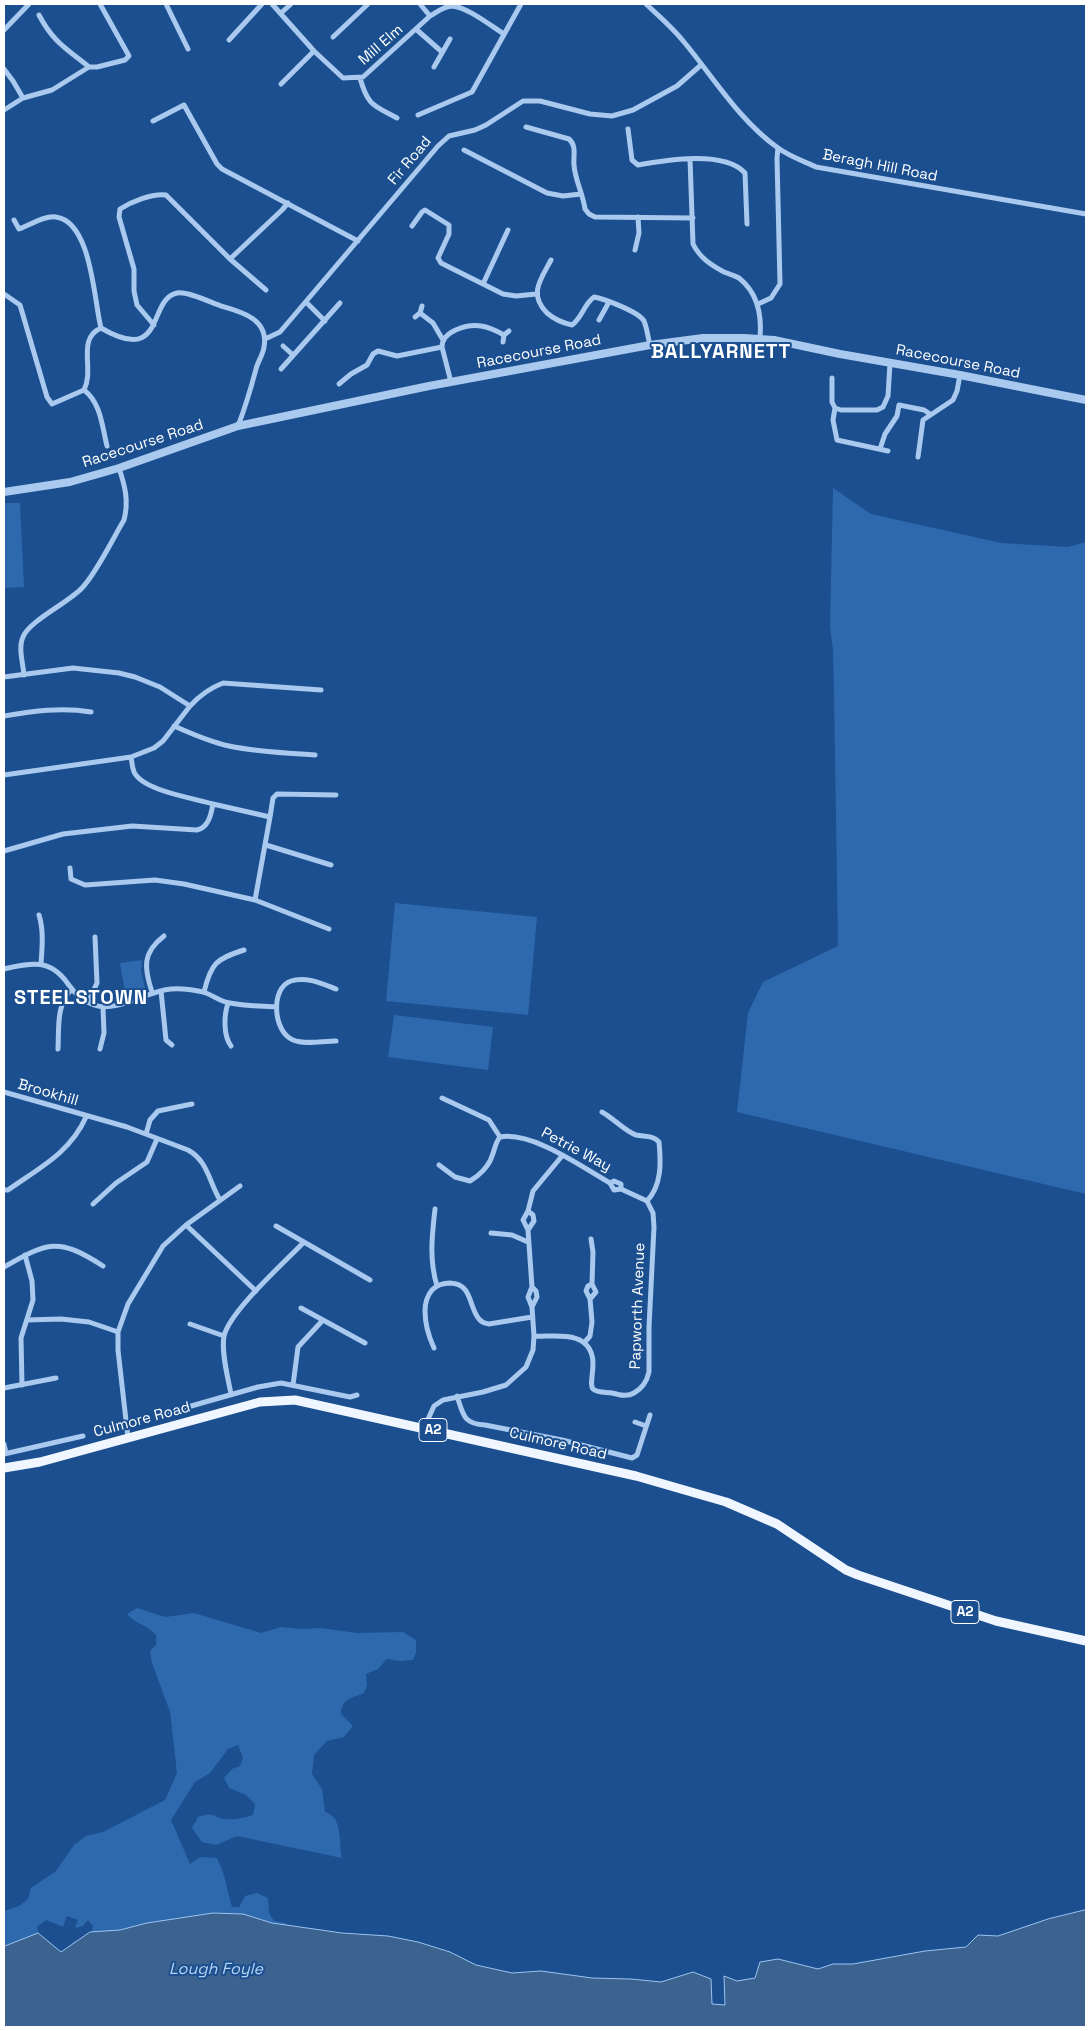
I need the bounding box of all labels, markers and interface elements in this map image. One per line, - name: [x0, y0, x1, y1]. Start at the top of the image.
- street label: Mill Elm: [355, 21, 407, 69]
- street label: Fir Road: [384, 133, 436, 189]
- street label: Beragh Hill Road: [821, 146, 939, 186]
- street label: Racecourse Road: [475, 331, 603, 373]
- district label: BALLYARNETT: [649, 341, 793, 365]
- street label: Racecourse Road: [894, 341, 1022, 383]
- street label: Racecourse Road: [80, 416, 206, 472]
- district label: STEELSTOWN: [13, 987, 149, 1011]
- street label: Brookhill: [16, 1076, 80, 1110]
- street label: Petrie Way: [538, 1124, 614, 1176]
- street label: Papworth Avenue: [627, 1242, 649, 1370]
- street label: Culmore Road: [92, 1398, 192, 1442]
- road number: A2: [419, 1418, 447, 1442]
- street label: Culmore Road: [507, 1424, 609, 1464]
- road number: A2: [951, 1600, 979, 1624]
- water label: Lough Foyle: [169, 1960, 263, 1980]

